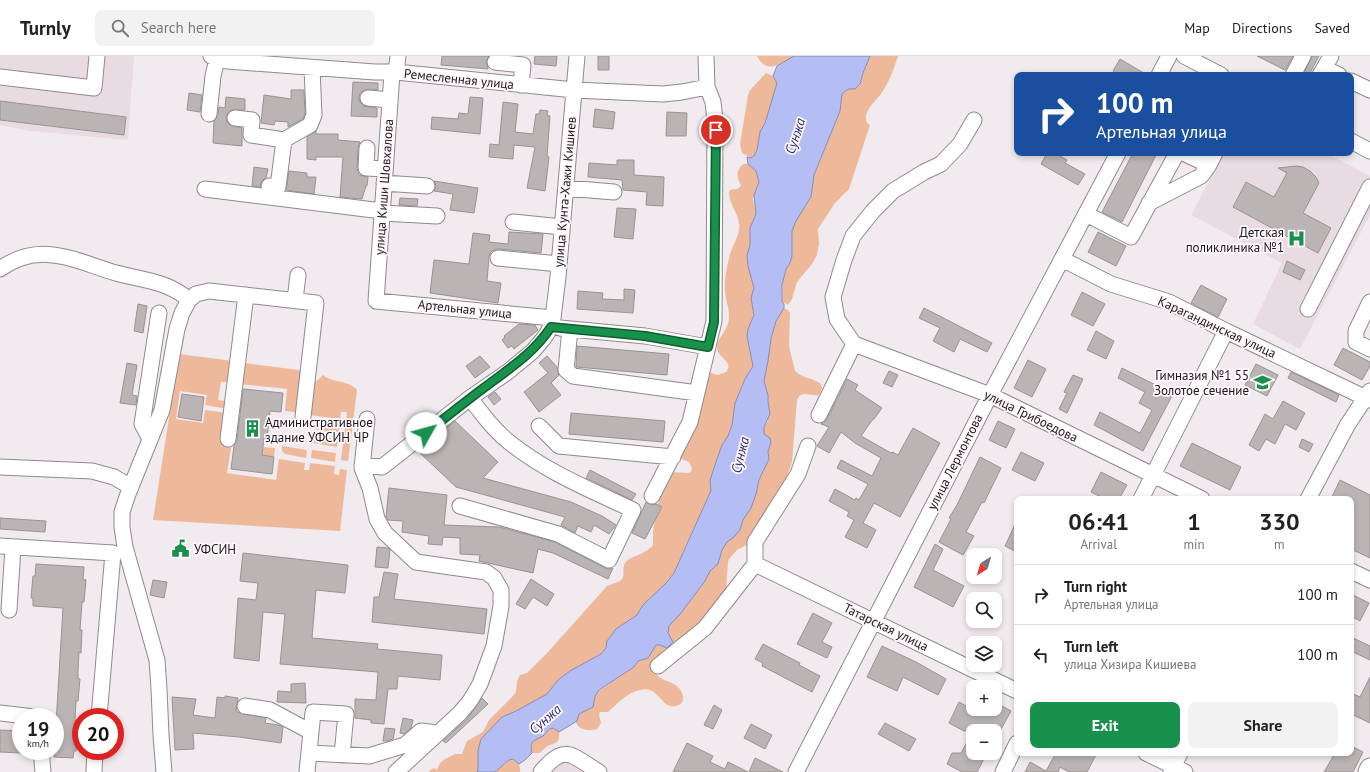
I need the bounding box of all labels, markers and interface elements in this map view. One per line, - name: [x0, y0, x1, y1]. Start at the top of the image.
- search box: [95, 10, 375, 46]
- text: Turnly: [20, 16, 71, 40]
- icon: search: [109, 17, 131, 39]
- text: Search here: [141, 18, 216, 37]
- text: Map: [1184, 19, 1210, 37]
- text: Directions: [1232, 19, 1292, 37]
- text: Saved: [1314, 19, 1350, 37]
- street label: Ремесленная улица: [403, 65, 515, 93]
- text: 100 m: [1096, 84, 1173, 121]
- icon: right: [1030, 88, 1082, 140]
- pin: [699, 113, 733, 147]
- street label: улица Кунта-Хажи Кишиев: [550, 116, 580, 268]
- water label: Сунжа: [781, 116, 809, 156]
- street label: улица Киши Шовхалова: [371, 118, 397, 256]
- icon: arrive: [705, 119, 727, 141]
- text: Артельная улица: [1096, 120, 1227, 143]
- place label: Детская поликлиника №1: [1186, 224, 1284, 256]
- hospital icon: Детская поликлиника №1: [1287, 229, 1307, 249]
- street label: Карагандинская улица: [1155, 292, 1279, 362]
- street label: Артельная улица: [417, 296, 513, 322]
- place label: Гимназия №1 55 Золотое сечение: [1154, 367, 1249, 399]
- school or university icon: Гимназия №1 55 Золотое сечение: [1252, 372, 1272, 392]
- street label: улица Грибоедова: [981, 386, 1081, 446]
- street label: улица Лермонтова: [923, 411, 987, 513]
- position arrow: [405, 412, 447, 454]
- place label: Административное здание УФСИН ЧР: [265, 414, 373, 446]
- building icon: Административное здание УФСИН ЧР: [242, 419, 262, 439]
- water label: Сунжа: [727, 435, 753, 475]
- text: 06:41: [1068, 506, 1129, 537]
- text: 1: [1187, 506, 1201, 537]
- text: 330: [1259, 506, 1300, 537]
- text: Arrival: [1081, 536, 1117, 553]
- text: min: [1183, 536, 1205, 553]
- text: m: [1274, 536, 1285, 553]
- public building icon: УФСИН: [171, 539, 191, 559]
- place label: УФСИН: [194, 541, 236, 558]
- north arrow: [966, 548, 1002, 584]
- map controls: [966, 548, 1002, 760]
- text: Turn right: [1064, 577, 1127, 596]
- icon: right: [1030, 584, 1052, 606]
- text: 100 m: [1297, 585, 1338, 604]
- button: search: [966, 592, 1002, 628]
- text: Артельная улица: [1064, 596, 1158, 613]
- street label: Татарская улица: [841, 599, 931, 655]
- button: layers: [966, 636, 1002, 672]
- text: Turn left: [1064, 637, 1118, 656]
- icon: left: [1030, 644, 1052, 666]
- text: 100 m: [1297, 645, 1338, 664]
- text: улица Хизира Кишиева: [1064, 656, 1196, 673]
- button: +: [966, 680, 1002, 716]
- water label: Сунжа: [525, 700, 565, 738]
- button: Exit: [1030, 702, 1180, 748]
- button: Share: [1188, 702, 1338, 748]
- speed limit sign: 20: [72, 708, 124, 760]
- text: 19: [27, 716, 49, 742]
- button: −: [966, 724, 1002, 760]
- text: km/h: [27, 737, 49, 750]

